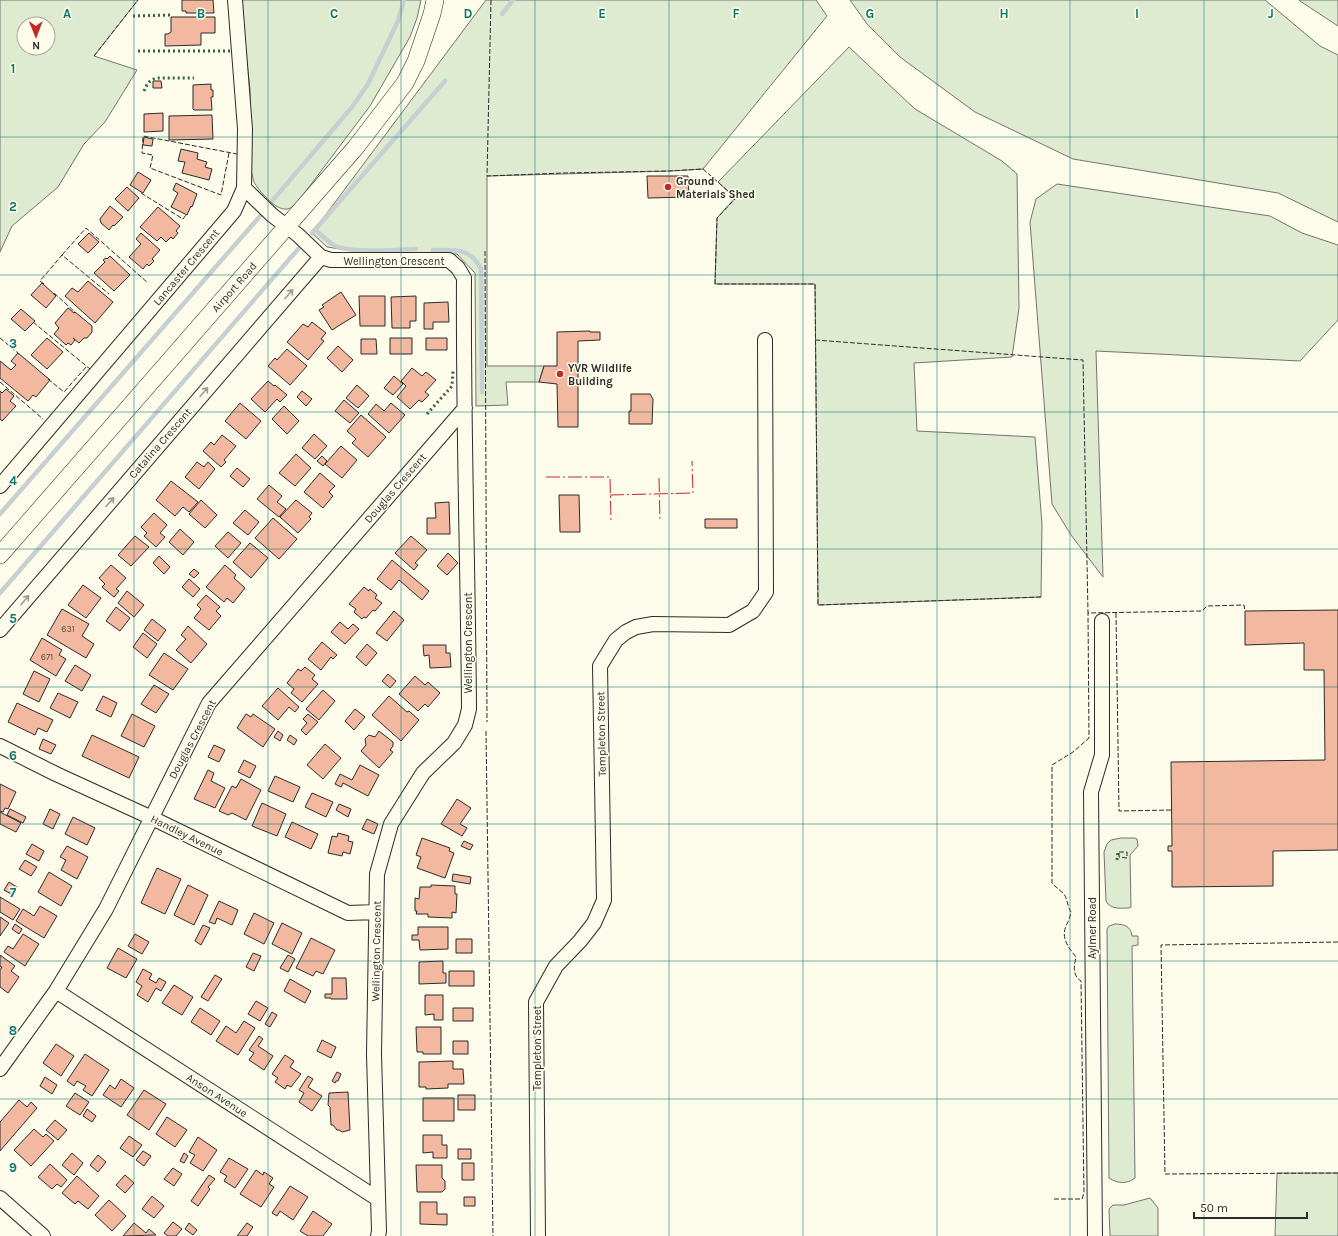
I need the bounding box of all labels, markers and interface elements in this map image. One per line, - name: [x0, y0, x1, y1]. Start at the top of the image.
- text: A: [63, 6, 71, 21]
- text: B: [197, 6, 205, 21]
- text: C: [330, 6, 338, 21]
- text: D: [464, 6, 473, 21]
- text: E: [598, 6, 606, 21]
- text: F: [732, 6, 740, 21]
- text: G: [866, 6, 874, 21]
- text: H: [999, 6, 1009, 21]
- text: I: [1135, 6, 1139, 21]
- text: J: [1268, 6, 1274, 21]
- north arrow: [16, 16, 56, 56]
- text: N: [32, 39, 40, 52]
- text: 1: [11, 61, 15, 76]
- place label: Ground Materials Shed: [676, 175, 755, 201]
- marker: Ground Materials Shed: [663, 182, 673, 192]
- text: 2: [9, 199, 17, 214]
- street label: Lancaster Crescent: [151, 226, 222, 308]
- street label: Wellington Crescent: [343, 255, 445, 268]
- street label: Airport Road: [209, 260, 260, 315]
- one-way arrow: [284, 288, 293, 299]
- text: 3: [9, 336, 17, 351]
- place label: YVR Wildlife Building: [568, 362, 632, 388]
- marker: YVR Wildlife Building: [555, 369, 565, 379]
- one-way arrow: [199, 388, 208, 398]
- street label: Catalina Crescent: [126, 406, 194, 481]
- street label: Douglas Crescent: [362, 451, 429, 526]
- text: 4: [9, 473, 17, 488]
- one-way arrow: [106, 496, 115, 507]
- street label: Wellington Crescent: [462, 592, 475, 694]
- one-way arrow: [21, 595, 30, 605]
- text: 5: [9, 611, 17, 626]
- house number: 631: [61, 624, 75, 634]
- house number: 671: [41, 652, 53, 662]
- street label: Templeton Street: [594, 691, 609, 777]
- street label: Douglas Crescent: [166, 697, 219, 781]
- text: 6: [9, 748, 17, 763]
- street label: Handley Avenue: [148, 812, 226, 859]
- text: 7: [10, 885, 17, 900]
- street label: Aylmer Road: [1086, 897, 1099, 959]
- street label: Wellington Crescent: [369, 900, 384, 1002]
- street label: Templeton Street: [531, 1005, 544, 1091]
- text: 8: [9, 1023, 17, 1038]
- street label: Anson Avenue: [184, 1071, 250, 1120]
- text: 9: [9, 1160, 17, 1175]
- scale bar: [1194, 1194, 1307, 1220]
- text: 50 m: [1200, 1201, 1228, 1215]

